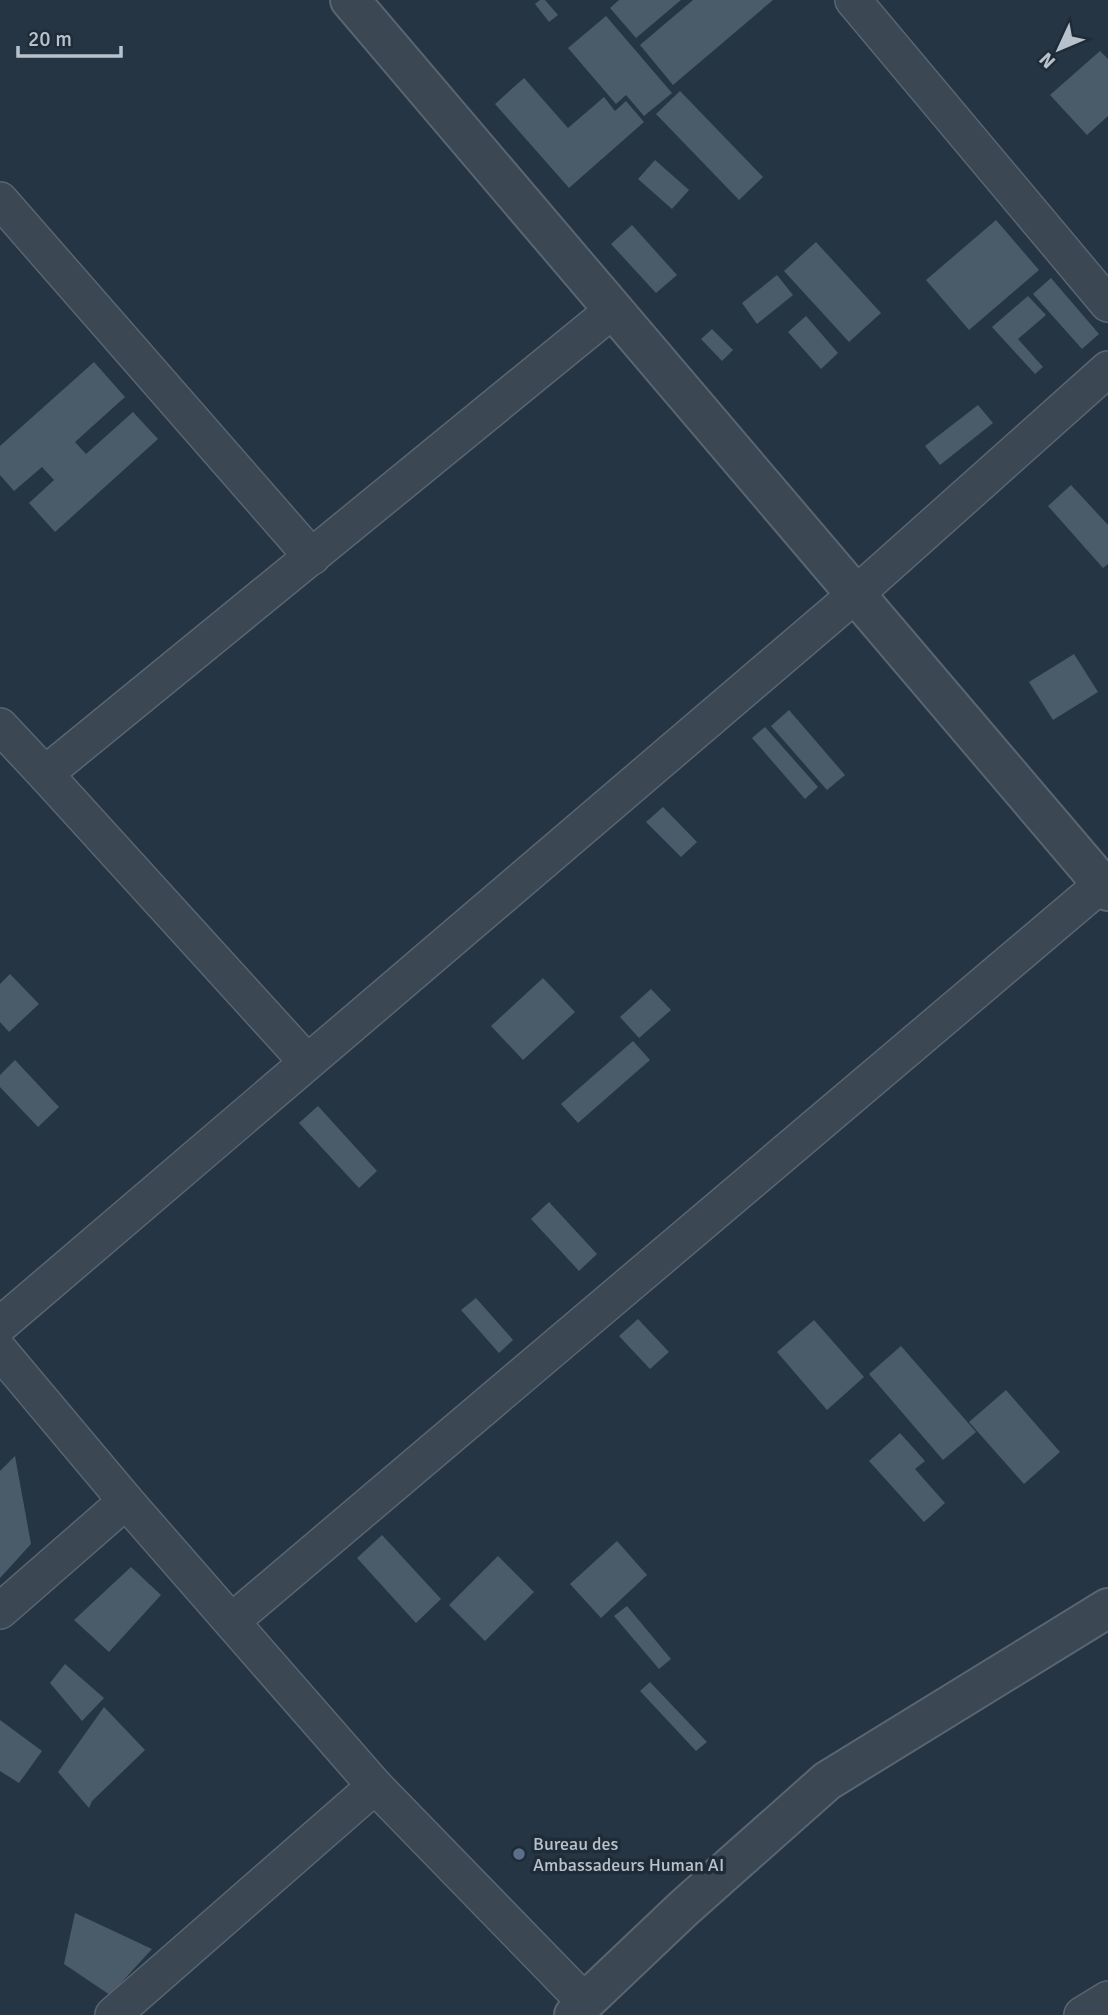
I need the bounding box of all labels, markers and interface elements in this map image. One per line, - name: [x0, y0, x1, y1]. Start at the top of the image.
- scale bar: [18, 14, 121, 58]
- north arrow: [1024, 14, 1094, 84]
- text: 20 m: [28, 26, 72, 52]
- text: N: [1034, 47, 1061, 73]
- place label: Bureau des Ambassadeurs Human AI: [533, 1833, 724, 1876]
- marker: Bureau des Ambassadeurs Human AI: [511, 1846, 527, 1862]

